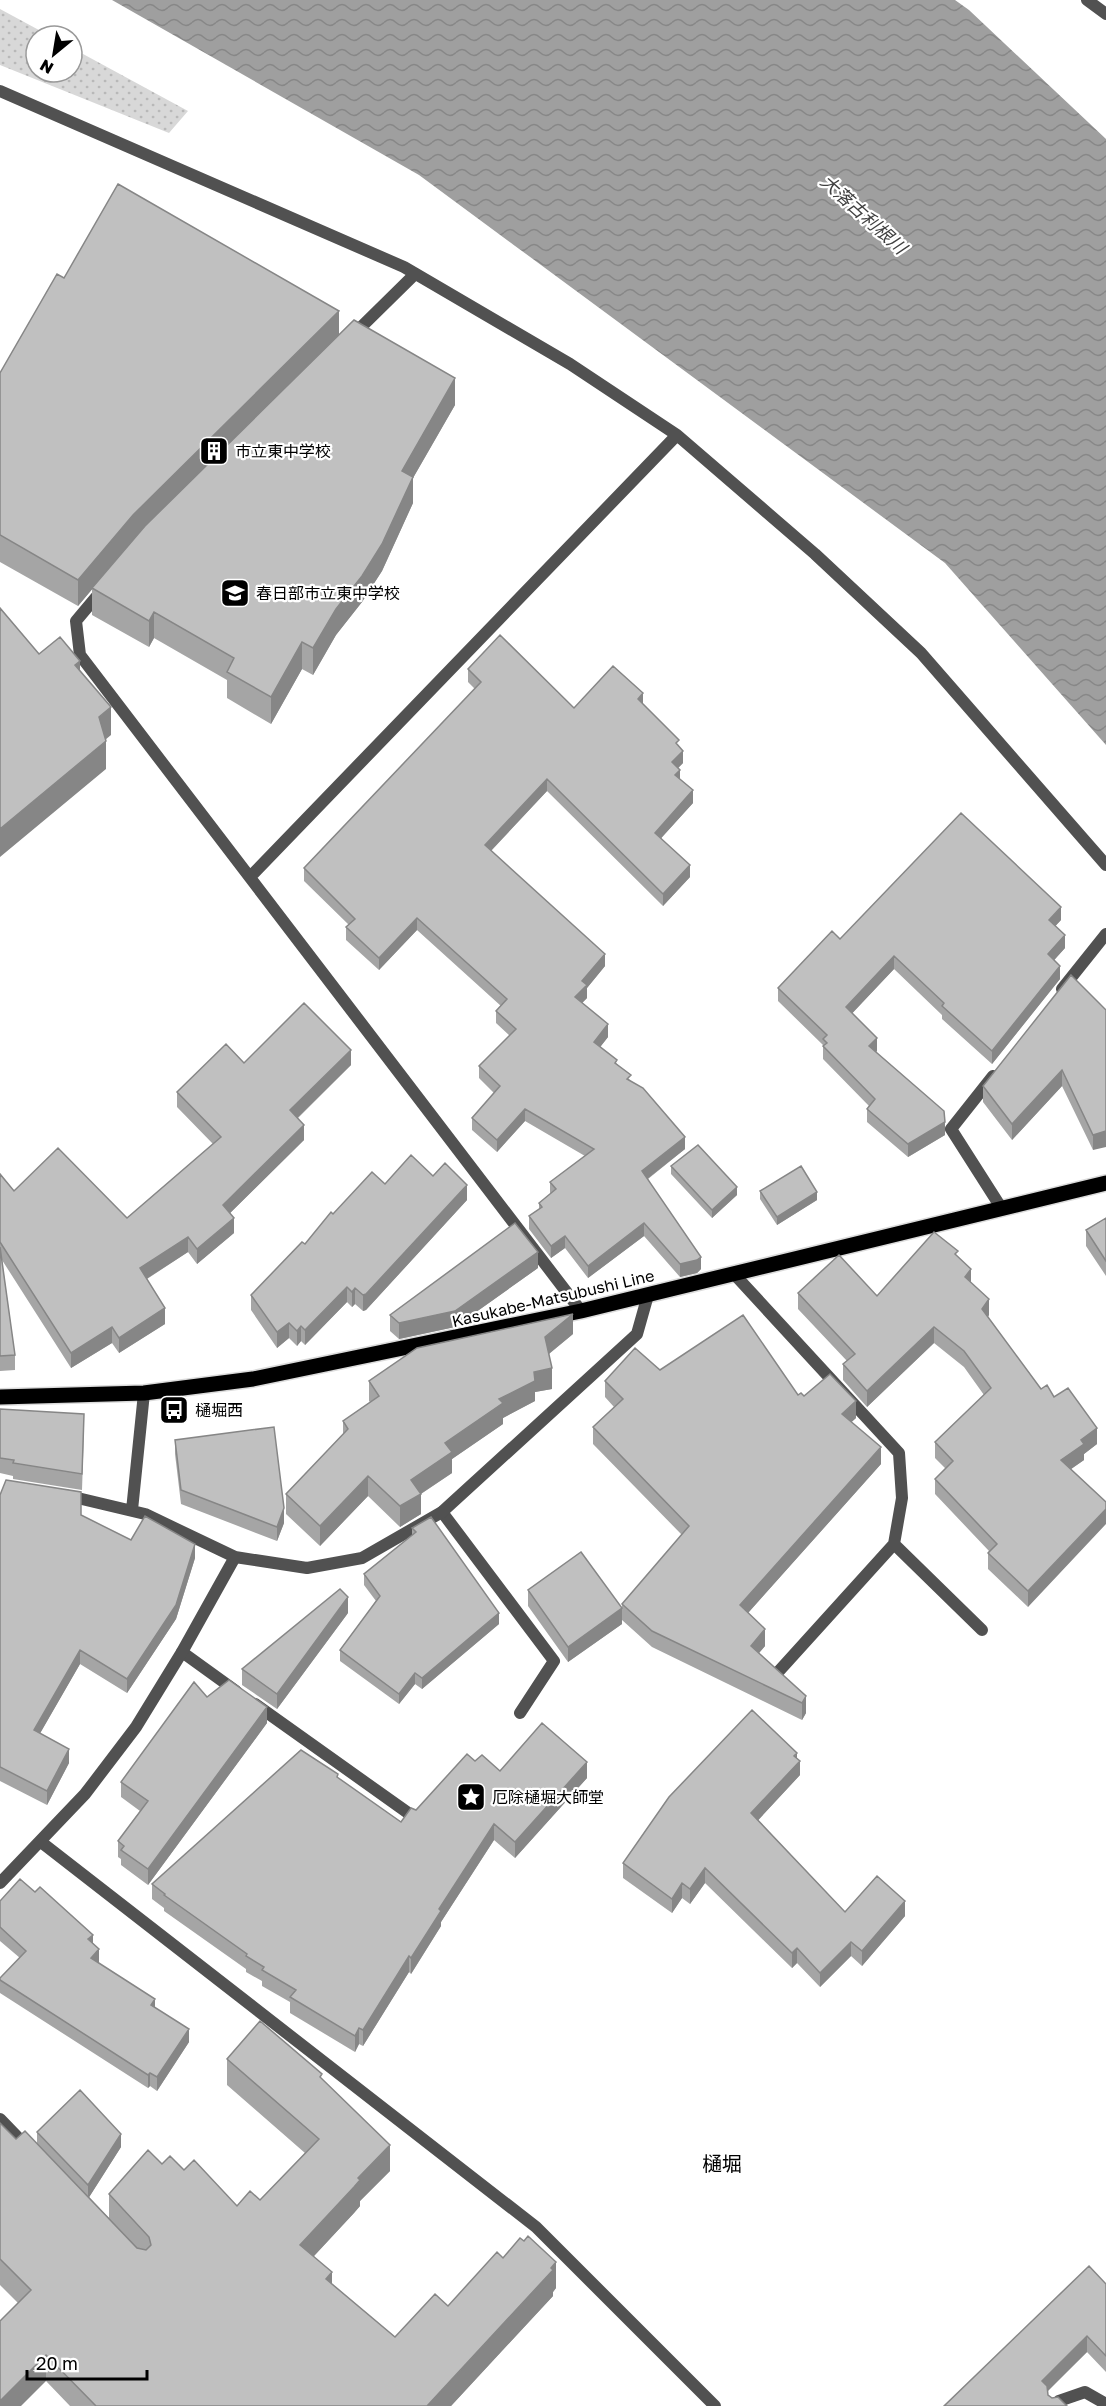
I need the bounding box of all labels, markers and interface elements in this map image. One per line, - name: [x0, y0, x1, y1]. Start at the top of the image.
- north arrow: [24, 24, 84, 84]
- text: N: [36, 55, 57, 79]
- water label: 大落古利根川: [817, 170, 913, 260]
- building icon: 市立東中学校: [198, 435, 230, 467]
- place label: 市立東中学校: [235, 441, 331, 461]
- school or university icon: 春日部市立東中学校: [219, 577, 251, 609]
- place label: 春日部市立東中学校: [256, 583, 400, 603]
- street label: Kasukabe-Matsubushi Line: [450, 1265, 656, 1331]
- bus stop icon: 樋堀西: [158, 1394, 190, 1426]
- place label: 樋堀西: [195, 1400, 243, 1420]
- place icon: 厄除樋堀大師堂: [455, 1781, 487, 1813]
- place label: 厄除樋堀大師堂: [492, 1787, 604, 1807]
- district label: 樋堀: [702, 2151, 742, 2175]
- scale bar: [27, 2343, 147, 2381]
- text: 20 m: [36, 2352, 78, 2374]

